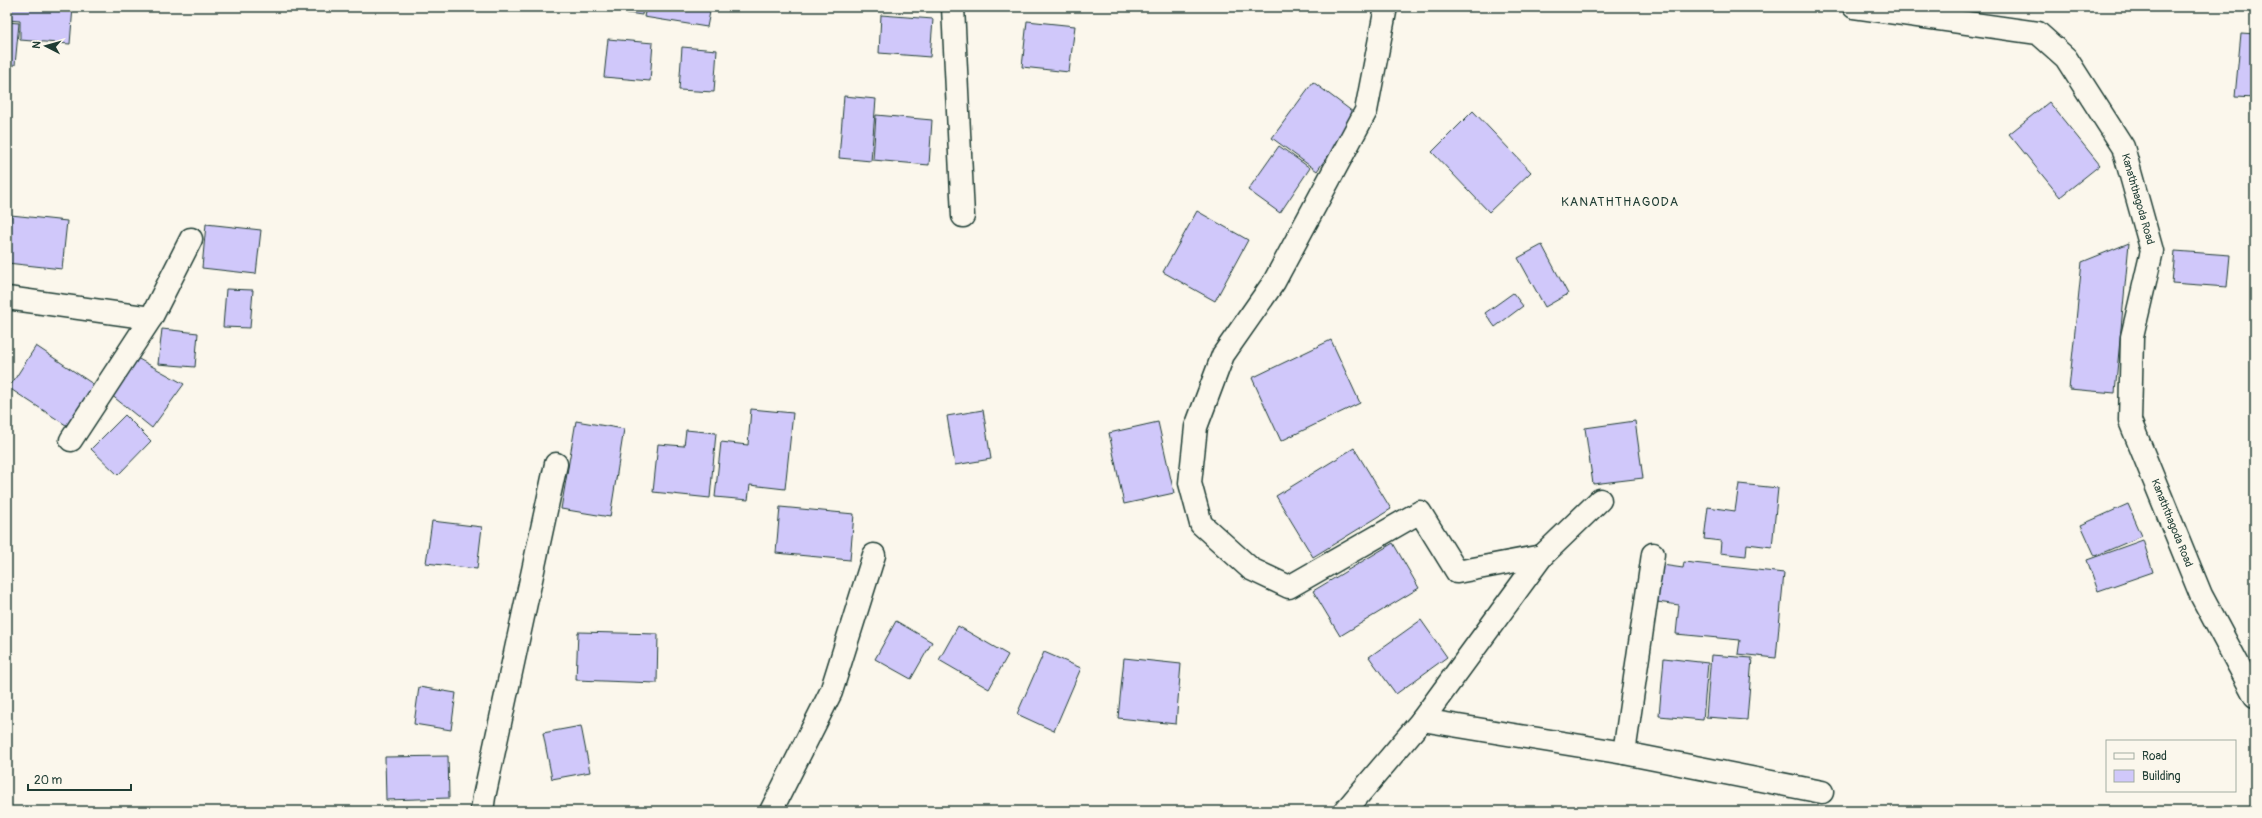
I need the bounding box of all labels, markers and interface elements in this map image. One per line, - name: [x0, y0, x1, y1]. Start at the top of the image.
- north arrow: [26, 26, 66, 66]
- text: N: [30, 40, 43, 49]
- street label: Kanaththagoda Road: [2119, 152, 2157, 246]
- district label: KANATHTHAGODA: [1561, 194, 1679, 210]
- street label: Kanaththagoda Road: [2148, 477, 2196, 569]
- legend: [2106, 740, 2236, 792]
- text: Road: [2142, 749, 2167, 764]
- scale bar: [28, 766, 131, 792]
- text: Building: [2142, 769, 2181, 784]
- text: 20 m: [34, 773, 63, 788]

